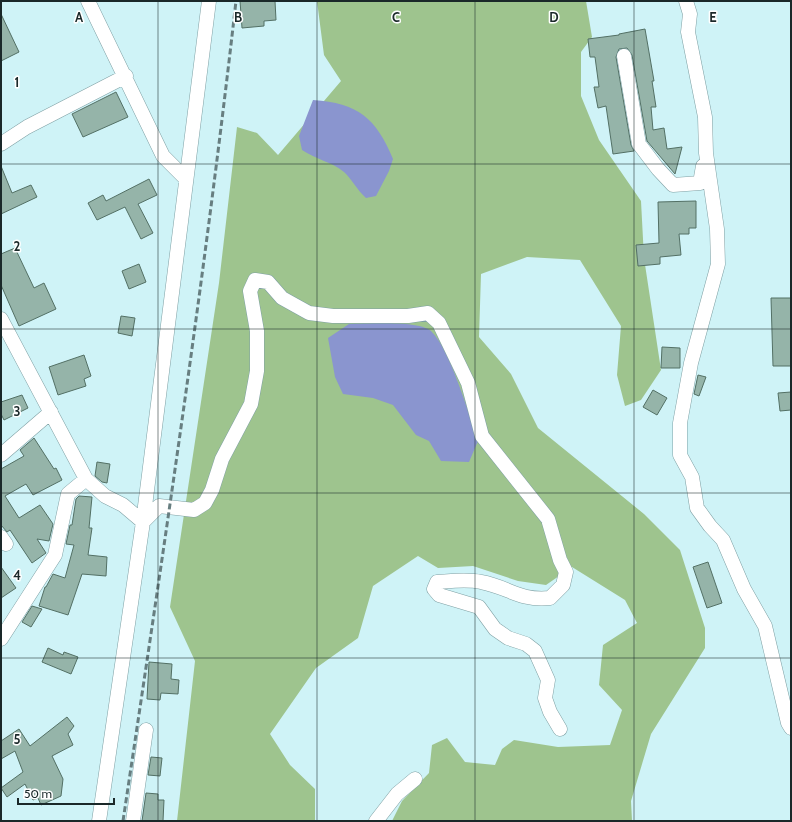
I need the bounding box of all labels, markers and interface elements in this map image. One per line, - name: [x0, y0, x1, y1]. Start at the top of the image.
- text: A: [75, 9, 84, 25]
- text: B: [234, 9, 242, 25]
- text: C: [392, 9, 400, 25]
- text: D: [549, 9, 559, 25]
- text: E: [709, 9, 717, 25]
- text: 1: [15, 74, 19, 90]
- text: 2: [14, 238, 21, 254]
- text: 3: [13, 403, 21, 419]
- text: 4: [13, 567, 21, 583]
- text: 5: [14, 731, 21, 747]
- scale bar: [18, 780, 114, 806]
- text: 50 m: [24, 786, 52, 801]

